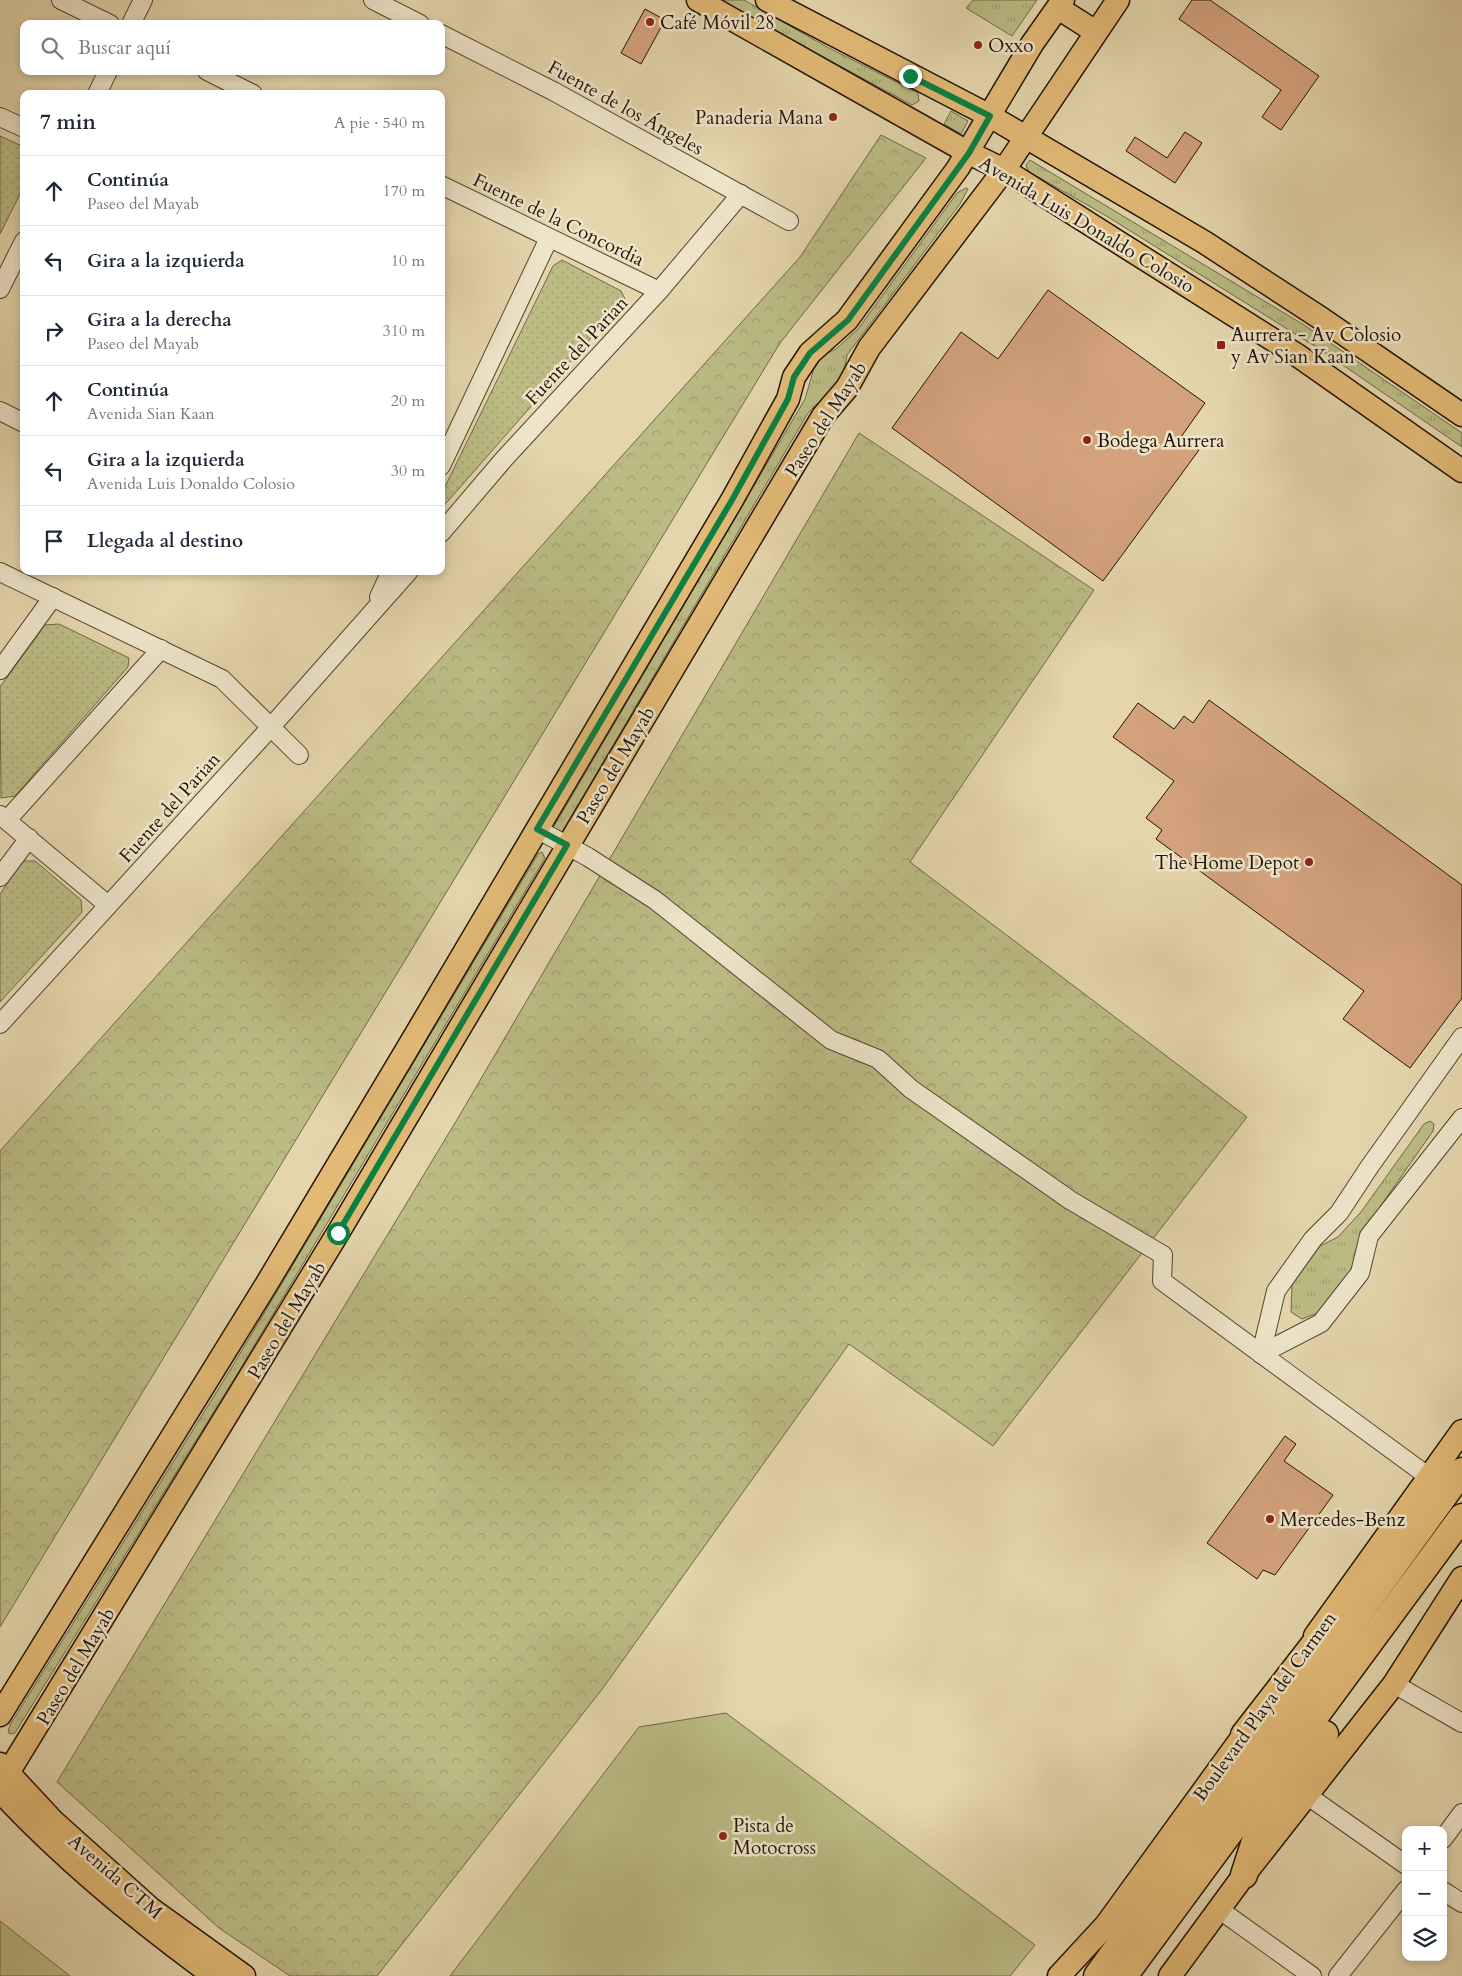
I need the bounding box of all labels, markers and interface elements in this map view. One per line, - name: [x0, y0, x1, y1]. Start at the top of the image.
- place label: Café Móvil 28: [660, 10, 775, 36]
- marker: Café Móvil 28: [644, 16, 656, 28]
- search box: [20, 20, 445, 75]
- place label: Oxxo: [988, 33, 1034, 59]
- icon: search: [38, 34, 66, 62]
- text: Buscar aquí: [78, 35, 171, 61]
- marker: Oxxo: [972, 39, 984, 51]
- street label: Fuente de los Ángeles: [543, 54, 708, 161]
- route end: [899, 65, 922, 88]
- place label: Panaderia Mana: [695, 105, 823, 131]
- text: 7 min: [40, 108, 96, 137]
- marker: Panaderia Mana: [827, 111, 839, 123]
- text: A pie · 540 m: [334, 112, 425, 134]
- street label: Avenida Luis Donaldo Colosio: [974, 150, 1199, 300]
- text: Continúa: [87, 167, 169, 193]
- street label: Fuente de la Concordia: [469, 167, 649, 273]
- icon: ahead: [40, 177, 68, 205]
- text: 170 m: [383, 180, 425, 202]
- text: Paseo del Mayab: [87, 193, 199, 215]
- icon: left: [40, 247, 68, 275]
- text: Gira a la izquierda: [87, 248, 245, 274]
- text: 10 m: [391, 250, 425, 272]
- street label: Fuente del Parian: [520, 291, 634, 411]
- text: Gira a la derecha: [87, 307, 232, 333]
- icon: right: [40, 317, 68, 345]
- text: 310 m: [383, 320, 425, 342]
- place label: Aurrera - Av Colosio y Av Sian Kaan: [1230, 322, 1401, 370]
- text: Paseo del Mayab: [87, 333, 199, 355]
- marker: Aurrera - Av Colosio y Av Sian Kaan: [1215, 339, 1227, 351]
- street label: Paseo del Mayab: [779, 357, 873, 482]
- text: Continúa: [87, 377, 169, 403]
- icon: ahead: [40, 387, 68, 415]
- text: 20 m: [391, 390, 425, 412]
- text: Avenida Sian Kaan: [87, 403, 215, 425]
- place label: Bodega Aurrera: [1097, 428, 1224, 454]
- marker: Bodega Aurrera: [1081, 434, 1093, 446]
- text: Gira a la izquierda: [87, 447, 245, 473]
- icon: left: [40, 457, 68, 485]
- text: 30 m: [391, 460, 425, 482]
- text: Avenida Luis Donaldo Colosio: [87, 473, 295, 495]
- icon: arrive: [40, 527, 68, 555]
- text: Llegada al destino: [87, 528, 243, 554]
- street label: Paseo del Mayab: [570, 702, 661, 829]
- street label: Fuente del Parian: [113, 747, 226, 868]
- place label: The Home Depot: [1155, 850, 1299, 876]
- marker: The Home Depot: [1303, 856, 1315, 868]
- route start: [327, 1222, 350, 1245]
- street label: Paseo del Mayab: [241, 1257, 332, 1384]
- place label: Mercedes-Benz: [1280, 1507, 1406, 1533]
- marker: Mercedes-Benz: [1264, 1513, 1276, 1525]
- street label: Paseo del Mayab: [30, 1603, 121, 1730]
- street label: Boulevard Playa del Carmen: [1187, 1606, 1343, 1807]
- place label: Pista de Motocross: [733, 1813, 816, 1861]
- map controls: [1402, 1826, 1447, 1961]
- button: +: [1402, 1826, 1447, 1871]
- street label: Avenida CTM: [62, 1828, 168, 1925]
- marker: Pista de Motocross: [717, 1830, 729, 1842]
- button: −: [1402, 1871, 1447, 1916]
- button: layers: [1402, 1916, 1447, 1961]

